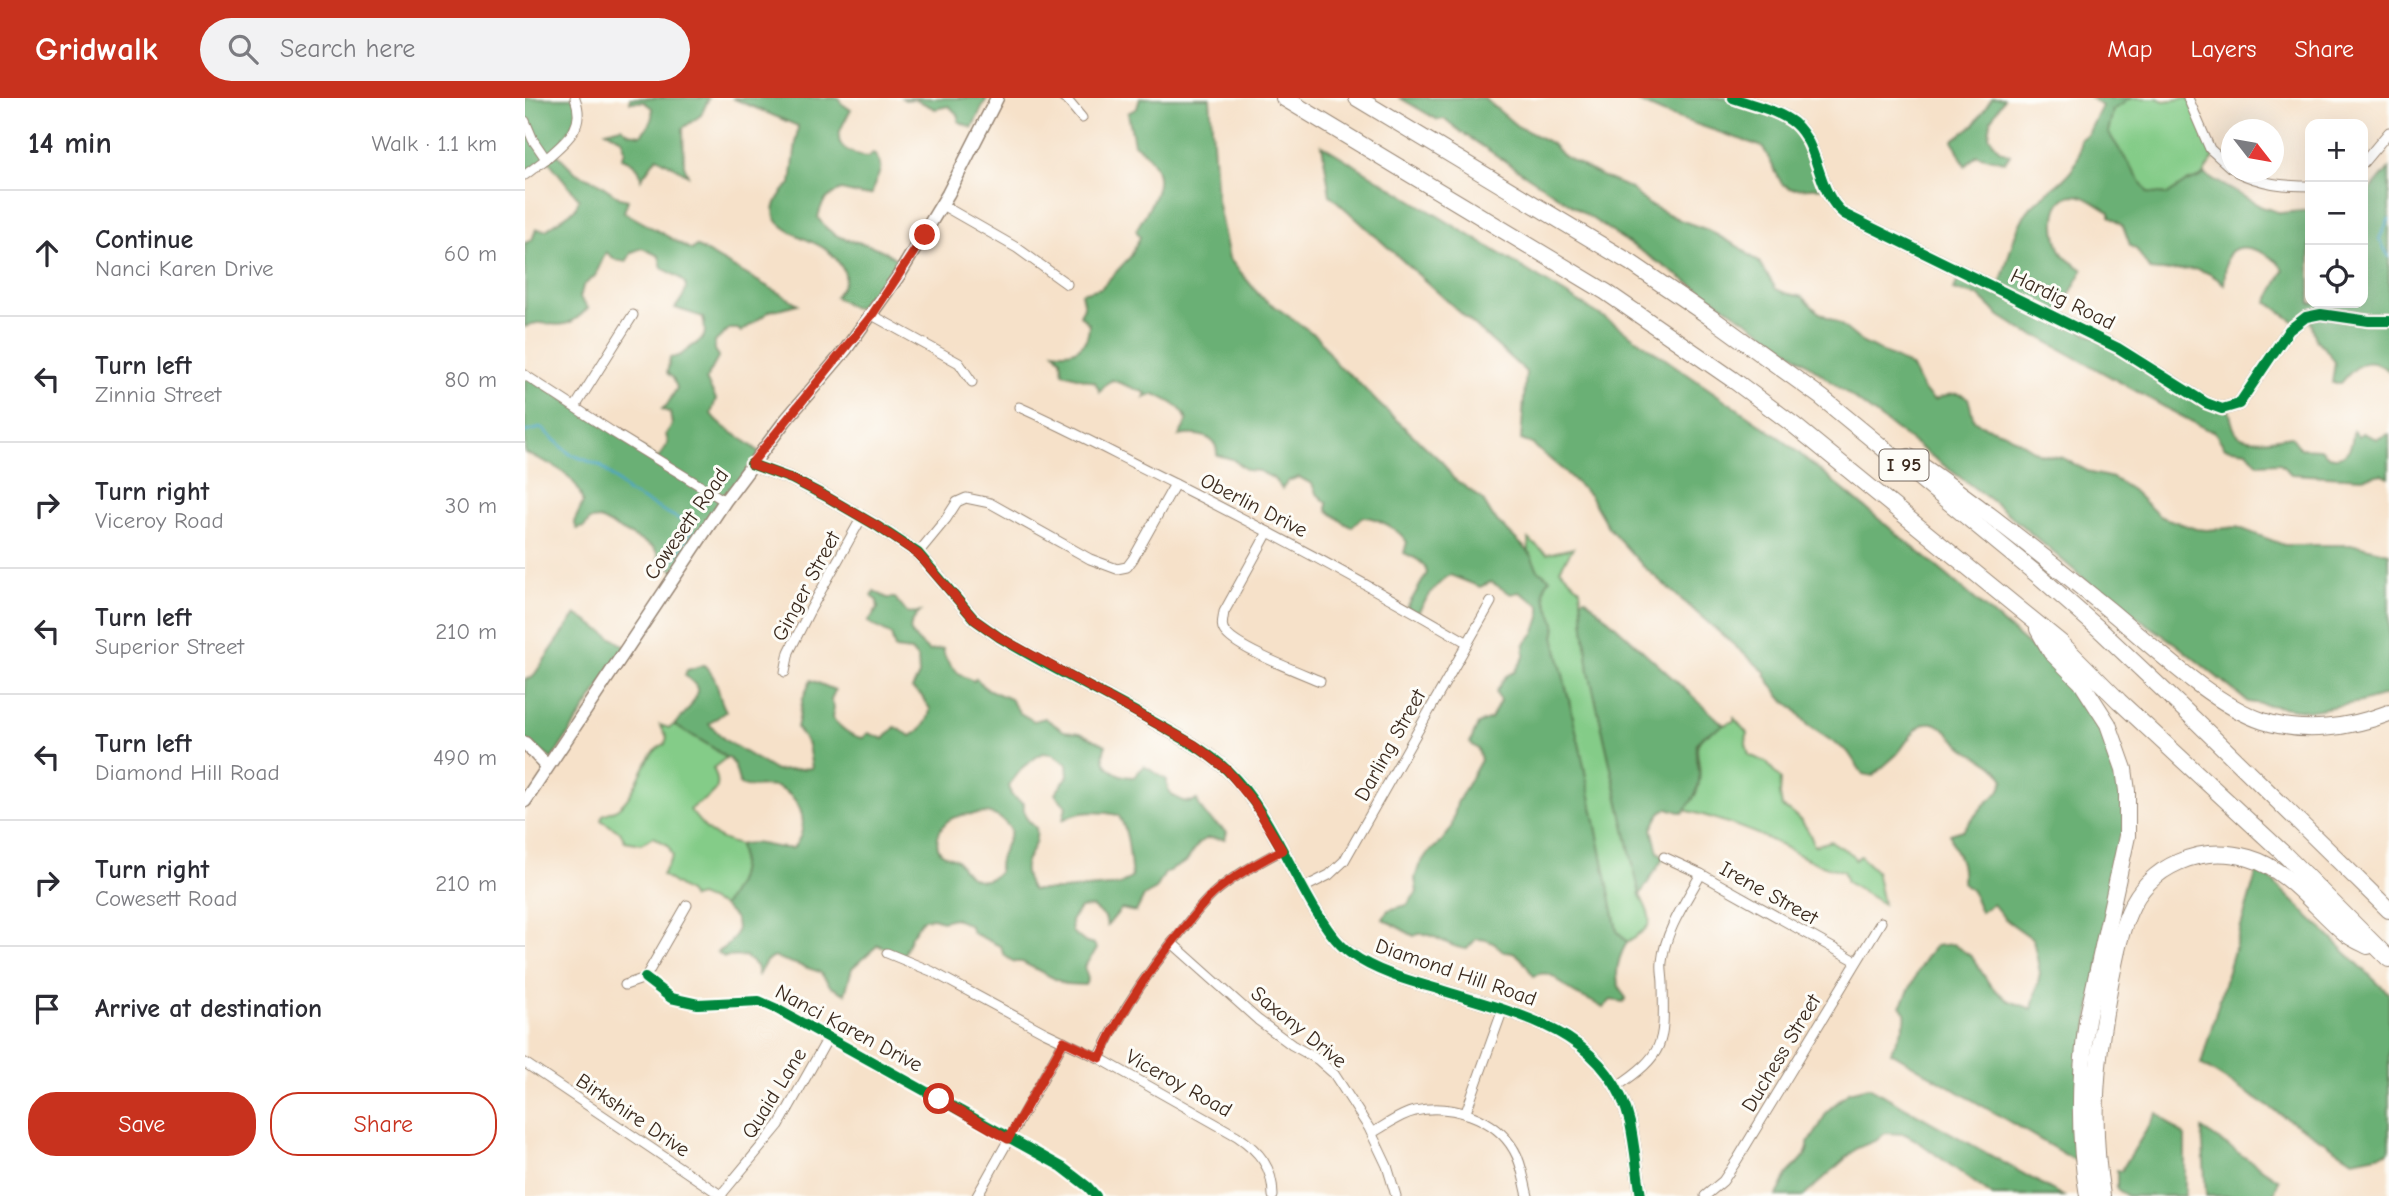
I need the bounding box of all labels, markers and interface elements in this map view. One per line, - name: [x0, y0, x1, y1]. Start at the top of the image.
- search box: [200, 18, 690, 81]
- text: Gridwalk: [35, 30, 158, 68]
- icon: search: [224, 30, 262, 68]
- text: Search here: [280, 34, 415, 64]
- text: Map: [2107, 35, 2153, 63]
- text: Layers: [2191, 35, 2256, 63]
- text: Share: [2294, 35, 2354, 63]
- north arrow: [2221, 119, 2284, 182]
- map controls: [2305, 119, 2368, 308]
- button: +: [2305, 119, 2368, 182]
- text: 14 min: [28, 126, 112, 161]
- text: Walk · 1.1 km: [372, 130, 497, 157]
- button: −: [2305, 182, 2368, 245]
- route end: [909, 219, 940, 250]
- text: Continue: [95, 225, 193, 255]
- icon: ahead: [28, 234, 66, 272]
- text: 60 m: [444, 240, 497, 267]
- button: locate: [2305, 245, 2368, 308]
- text: Nanci Karen Drive: [95, 255, 274, 282]
- street label: Hardig Road: [2007, 263, 2119, 335]
- text: Turn left: [95, 351, 192, 381]
- icon: left: [28, 360, 66, 398]
- text: 80 m: [444, 366, 497, 393]
- text: Zinnia Street: [95, 381, 221, 408]
- road number: I 95: [1879, 450, 1929, 480]
- street label: Cowesett Road: [639, 464, 733, 584]
- street label: Oberlin Drive: [1197, 468, 1311, 542]
- text: Turn right: [95, 477, 209, 507]
- icon: right: [28, 486, 66, 524]
- text: 30 m: [445, 492, 497, 519]
- text: Viceroy Road: [95, 507, 224, 534]
- street label: Ginger Street: [767, 526, 845, 645]
- text: Turn left: [95, 603, 192, 633]
- icon: left: [28, 612, 66, 650]
- text: 210 m: [435, 618, 497, 645]
- text: Superior Street: [95, 633, 244, 660]
- street label: Darling Street: [1349, 684, 1431, 805]
- text: Turn left: [95, 729, 192, 759]
- icon: left: [28, 738, 66, 776]
- text: 490 m: [433, 744, 497, 771]
- text: Diamond Hill Road: [95, 759, 280, 786]
- text: Turn right: [95, 855, 209, 885]
- street label: Irene Street: [1716, 856, 1823, 930]
- icon: right: [28, 864, 66, 902]
- text: 210 m: [435, 870, 497, 897]
- text: Cowesett Road: [95, 885, 238, 912]
- street label: Diamond Hill Road: [1372, 933, 1540, 1011]
- street label: Nanci Karen Drive: [771, 979, 927, 1077]
- street label: Saxony Drive: [1246, 981, 1352, 1073]
- street label: Duchess Street: [1736, 989, 1826, 1116]
- icon: arrive: [28, 990, 66, 1028]
- text: Arrive at destination: [95, 994, 322, 1024]
- street label: Quaid Lane: [737, 1043, 811, 1143]
- street label: Viceroy Road: [1122, 1044, 1236, 1122]
- street label: Birkshire Drive: [572, 1068, 694, 1162]
- route start: [923, 1083, 954, 1114]
- button: Save: [28, 1092, 256, 1156]
- button: Share: [270, 1092, 497, 1156]

